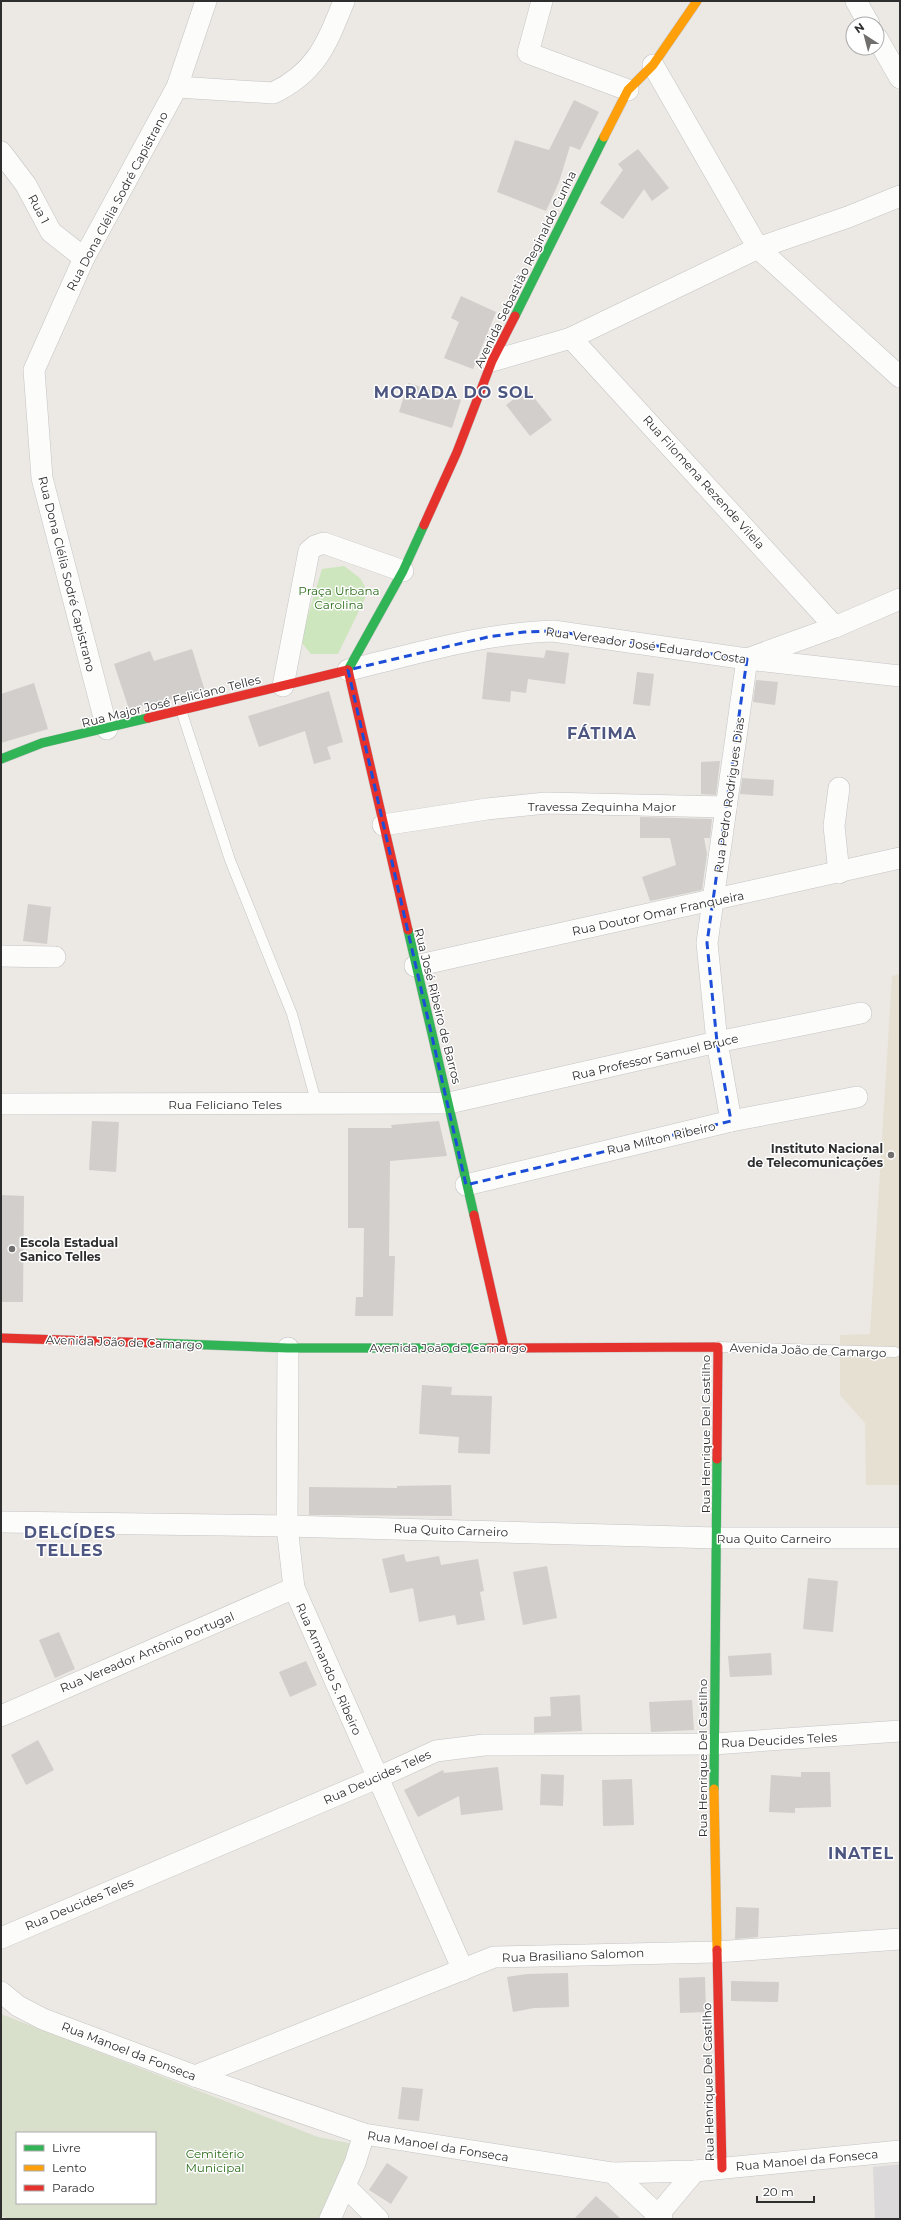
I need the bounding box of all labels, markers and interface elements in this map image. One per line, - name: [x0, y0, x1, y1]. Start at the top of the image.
- north arrow: [845, 16, 885, 56]
- text: N: [851, 20, 867, 36]
- street label: Rua Dona Clélia Sodré Capistrano: [63, 109, 171, 293]
- street label: Avenida Sebastião Reginaldo Cunha: [471, 168, 579, 370]
- street label: Rua 1: [25, 192, 53, 226]
- district label: MORADA DO SOL: [374, 383, 534, 402]
- street label: Rua Filomena Rezende Vilela: [640, 412, 768, 552]
- street label: Rua Dona Clélia Sodré Capistrano: [35, 475, 99, 673]
- park label: Praça Urbana Carolina: [298, 583, 380, 612]
- street label: Rua Vereador José Eduardo Costa: [545, 624, 747, 666]
- street label: Rua Major José Feliciano Telles: [80, 671, 262, 731]
- street label: Rua Pedro Rodrigues Dias: [711, 716, 747, 874]
- district label: FÁTIMA: [567, 724, 637, 743]
- street label: Travessa Zequinha Major: [528, 799, 676, 814]
- street label: Rua Doutor Omar Franqueira: [571, 887, 745, 939]
- street label: Rua José Ribeiro de Barros: [411, 927, 465, 1086]
- street label: Rua Professor Samuel Bruce: [570, 1031, 740, 1083]
- street label: Rua Feliciano Teles: [168, 1097, 282, 1112]
- street label: Rua Mílton Ribeiro: [605, 1118, 717, 1158]
- place label: Instituto Nacional de Telecomunicações: [747, 1141, 884, 1170]
- marker: Instituto Nacional de Telecomunicações: [886, 1150, 896, 1160]
- place label: Escola Estadual Sanico Telles: [20, 1235, 118, 1264]
- marker: Escola Estadual Sanico Telles: [7, 1244, 17, 1254]
- street label: Avenida João de Camargo: [45, 1332, 203, 1352]
- street label: Avenida João de Camargo: [369, 1340, 527, 1355]
- street label: Avenida João de Camargo: [729, 1340, 887, 1360]
- street label: Rua Henrique Del Castilho: [698, 1355, 713, 1513]
- street label: Rua Quito Carneiro: [394, 1521, 508, 1539]
- district label: DELCÍDES TELLES: [24, 1523, 116, 1560]
- street label: Rua Quito Carneiro: [717, 1531, 831, 1546]
- street label: Rua Armando S. Ribeiro: [293, 1601, 365, 1737]
- street label: Rua Vereador Antônio Portugal: [58, 1608, 236, 1696]
- street label: Rua Henrique Del Castilho: [695, 1679, 710, 1837]
- street label: Rua Deucides Teles: [721, 1729, 838, 1751]
- street label: Rua Deucides Teles: [321, 1746, 433, 1807]
- district label: INATEL: [828, 1844, 894, 1863]
- street label: Rua Deucides Teles: [23, 1874, 136, 1934]
- street label: Rua Brasiliano Salomon: [502, 1945, 644, 1965]
- street label: Rua Henrique Del Castilho: [699, 2003, 717, 2161]
- street label: Rua Manoel da Fonseca: [60, 2018, 198, 2084]
- street label: Rua Manoel da Fonseca: [366, 2127, 510, 2165]
- legend: [16, 2132, 156, 2204]
- text: Livre: [52, 2140, 81, 2155]
- park label: Cemitério Municipal: [185, 2146, 245, 2175]
- street label: Rua Manoel da Fonseca: [735, 2146, 879, 2174]
- text: Lento: [52, 2160, 87, 2175]
- scale bar: [757, 2178, 814, 2204]
- text: Parado: [52, 2180, 95, 2195]
- text: 20 m: [763, 2184, 794, 2199]

